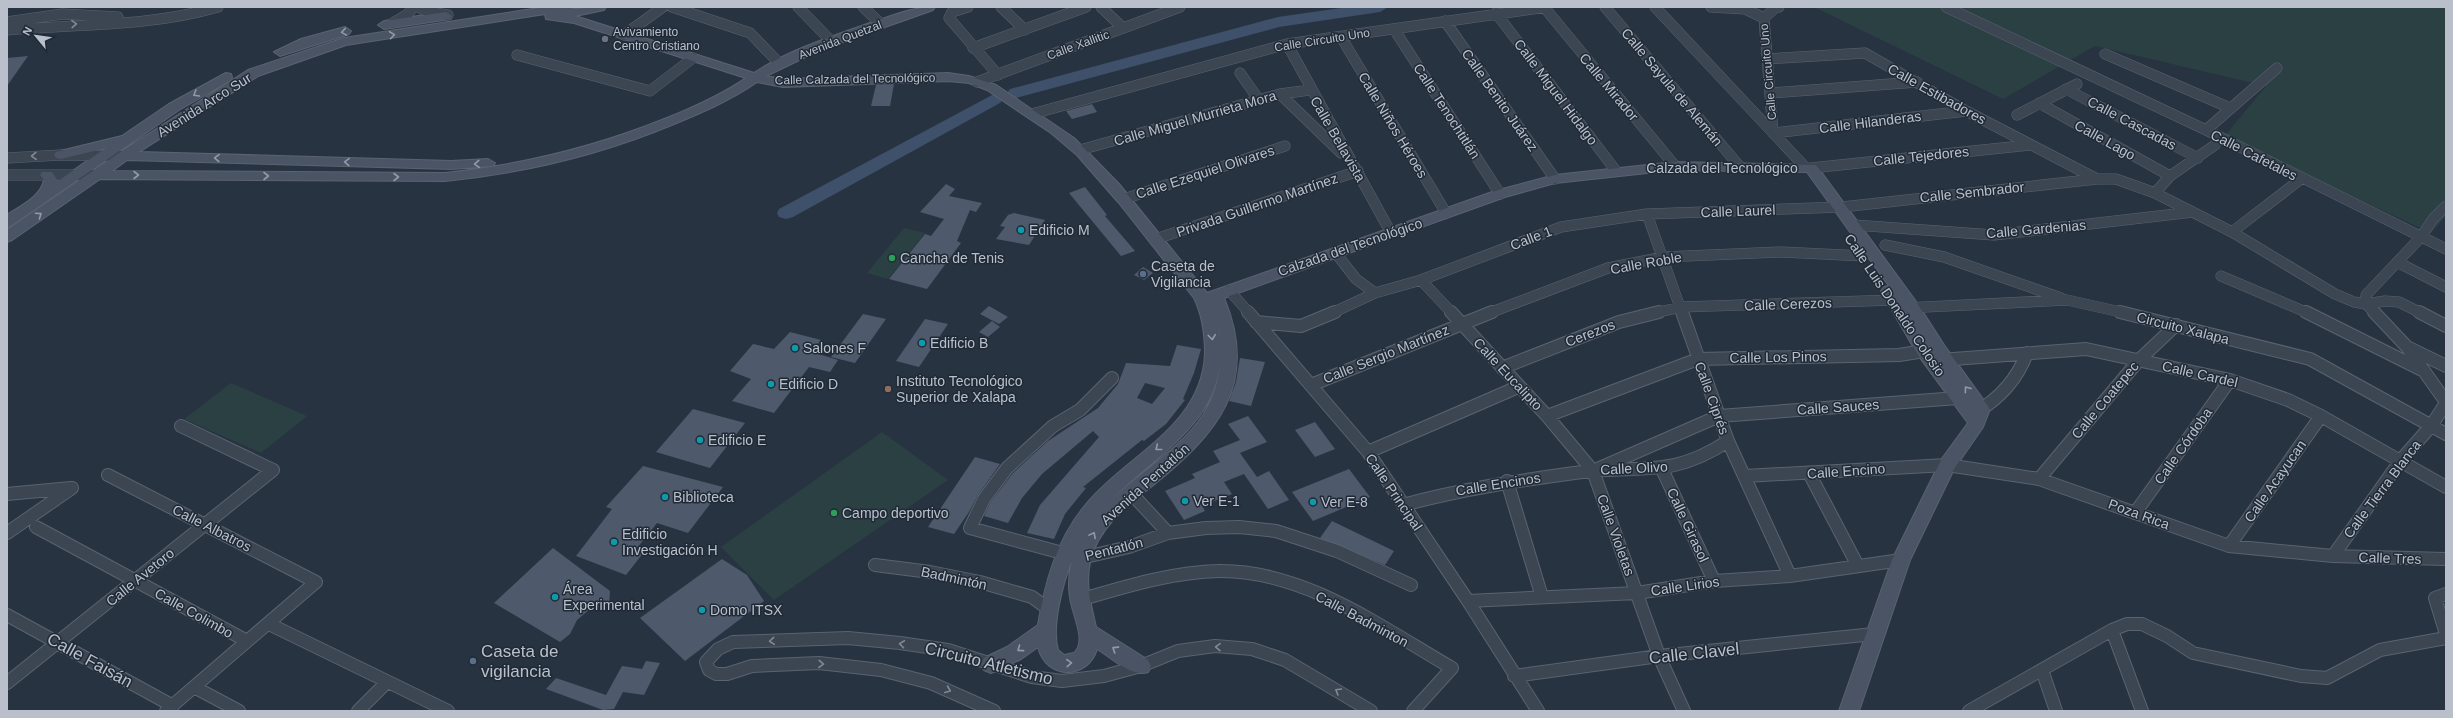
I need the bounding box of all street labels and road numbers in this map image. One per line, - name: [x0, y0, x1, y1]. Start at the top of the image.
- street label: Avenida Quetzal: [796, 18, 884, 62]
- street label: Calle Circuito Uno: [1757, 23, 1779, 121]
- street label: Calle Circuito Uno: [1273, 25, 1371, 54]
- street label: Calle Sayula de Alemán: [1618, 25, 1726, 149]
- street label: Calle Xallitic: [1045, 27, 1111, 63]
- street label: Calle Miguel Hidalgo: [1511, 36, 1601, 148]
- street label: Calle Benito Juárez: [1459, 46, 1541, 154]
- street label: Calle Mirador: [1576, 50, 1642, 124]
- street label: Calle Tenochtitlán: [1410, 60, 1484, 162]
- street label: Calle Estibadores: [1885, 60, 1989, 128]
- street label: Avenida Arco Sur: [154, 69, 254, 140]
- street label: Calle Niños Héroes: [1355, 69, 1431, 181]
- street label: Calle Calzada del Tecnológico: [775, 71, 936, 87]
- street label: Calle Miguel Murrieta Mora: [1112, 87, 1278, 149]
- street label: Calle Cascadas: [2085, 93, 2179, 153]
- street label: Calle Bellavista: [1307, 94, 1369, 185]
- street label: Calle Hilanderas: [1818, 108, 1922, 136]
- street label: Calle Lago: [2072, 117, 2138, 163]
- street label: Calle Cafetales: [2208, 126, 2300, 184]
- street label: Calle Ezequiel Olivares: [1134, 142, 1276, 202]
- street label: Calle Tejedores: [1872, 143, 1970, 169]
- street label: Calzada del Tecnológico: [1646, 160, 1798, 176]
- street label: Privada Guillermo Martínez: [1174, 170, 1340, 240]
- street label: Calle Sembrador: [1919, 179, 2025, 205]
- street label: Calle Laurel: [1700, 202, 1776, 220]
- street label: Calzada del Tecnológico: [1276, 215, 1424, 279]
- street label: Calle Gardenias: [1985, 217, 2087, 241]
- street label: Calle 1: [1508, 223, 1554, 253]
- street label: Calle Luis Donaldo Colosio: [1841, 231, 1949, 379]
- street label: Calle Roble: [1609, 249, 1683, 277]
- street label: Calle Cerezos: [1744, 294, 1832, 314]
- street label: Circuito Xalapa: [2135, 309, 2231, 347]
- street label: Cerezos: [1563, 316, 1617, 350]
- street label: Calle Sergio Martínez: [1321, 321, 1451, 387]
- street label: Calle Eucalipto: [1470, 334, 1546, 414]
- street label: Calle Los Pinos: [1729, 348, 1827, 366]
- street label: Calle Coatepec: [2068, 358, 2142, 442]
- street label: Calle Cardel: [2161, 358, 2239, 390]
- street label: Calle Ciprés: [1691, 359, 1733, 437]
- street label: Calle Sauces: [1796, 396, 1880, 418]
- street label: Calle Córdoba: [2151, 405, 2215, 487]
- street label: Calle Acayucan: [2241, 437, 2309, 525]
- street label: Calle Tierra Blanca: [2340, 437, 2424, 541]
- street label: Avenida Pentatlón: [1098, 440, 1192, 528]
- street label: Calle Principal: [1362, 450, 1426, 534]
- street label: Calle Olivo: [1600, 458, 1668, 478]
- street label: Calle Encino: [1806, 460, 1886, 482]
- street label: Calle Encinos: [1454, 469, 1542, 499]
- street label: Calle Girasol: [1664, 485, 1712, 565]
- street label: Calle Violetas: [1594, 492, 1638, 578]
- street label: Poza Rica: [2106, 496, 2172, 533]
- street label: Calle Albatros: [170, 501, 254, 555]
- street label: Pentatlón: [1083, 534, 1145, 564]
- street label: Calle Avetoro: [103, 545, 177, 609]
- street label: Calle Tres: [2358, 549, 2422, 567]
- street label: Badmintón: [920, 563, 988, 593]
- street label: Calle Lirios: [1650, 573, 1720, 599]
- street label: Calle Colimbo: [152, 585, 236, 641]
- street label: Calle Badminton: [1313, 588, 1411, 650]
- street label: Calle Faisán: [44, 629, 136, 692]
- street label: Circuito Atletismo: [923, 638, 1055, 689]
- street label: Calle Clavel: [1648, 639, 1740, 668]

